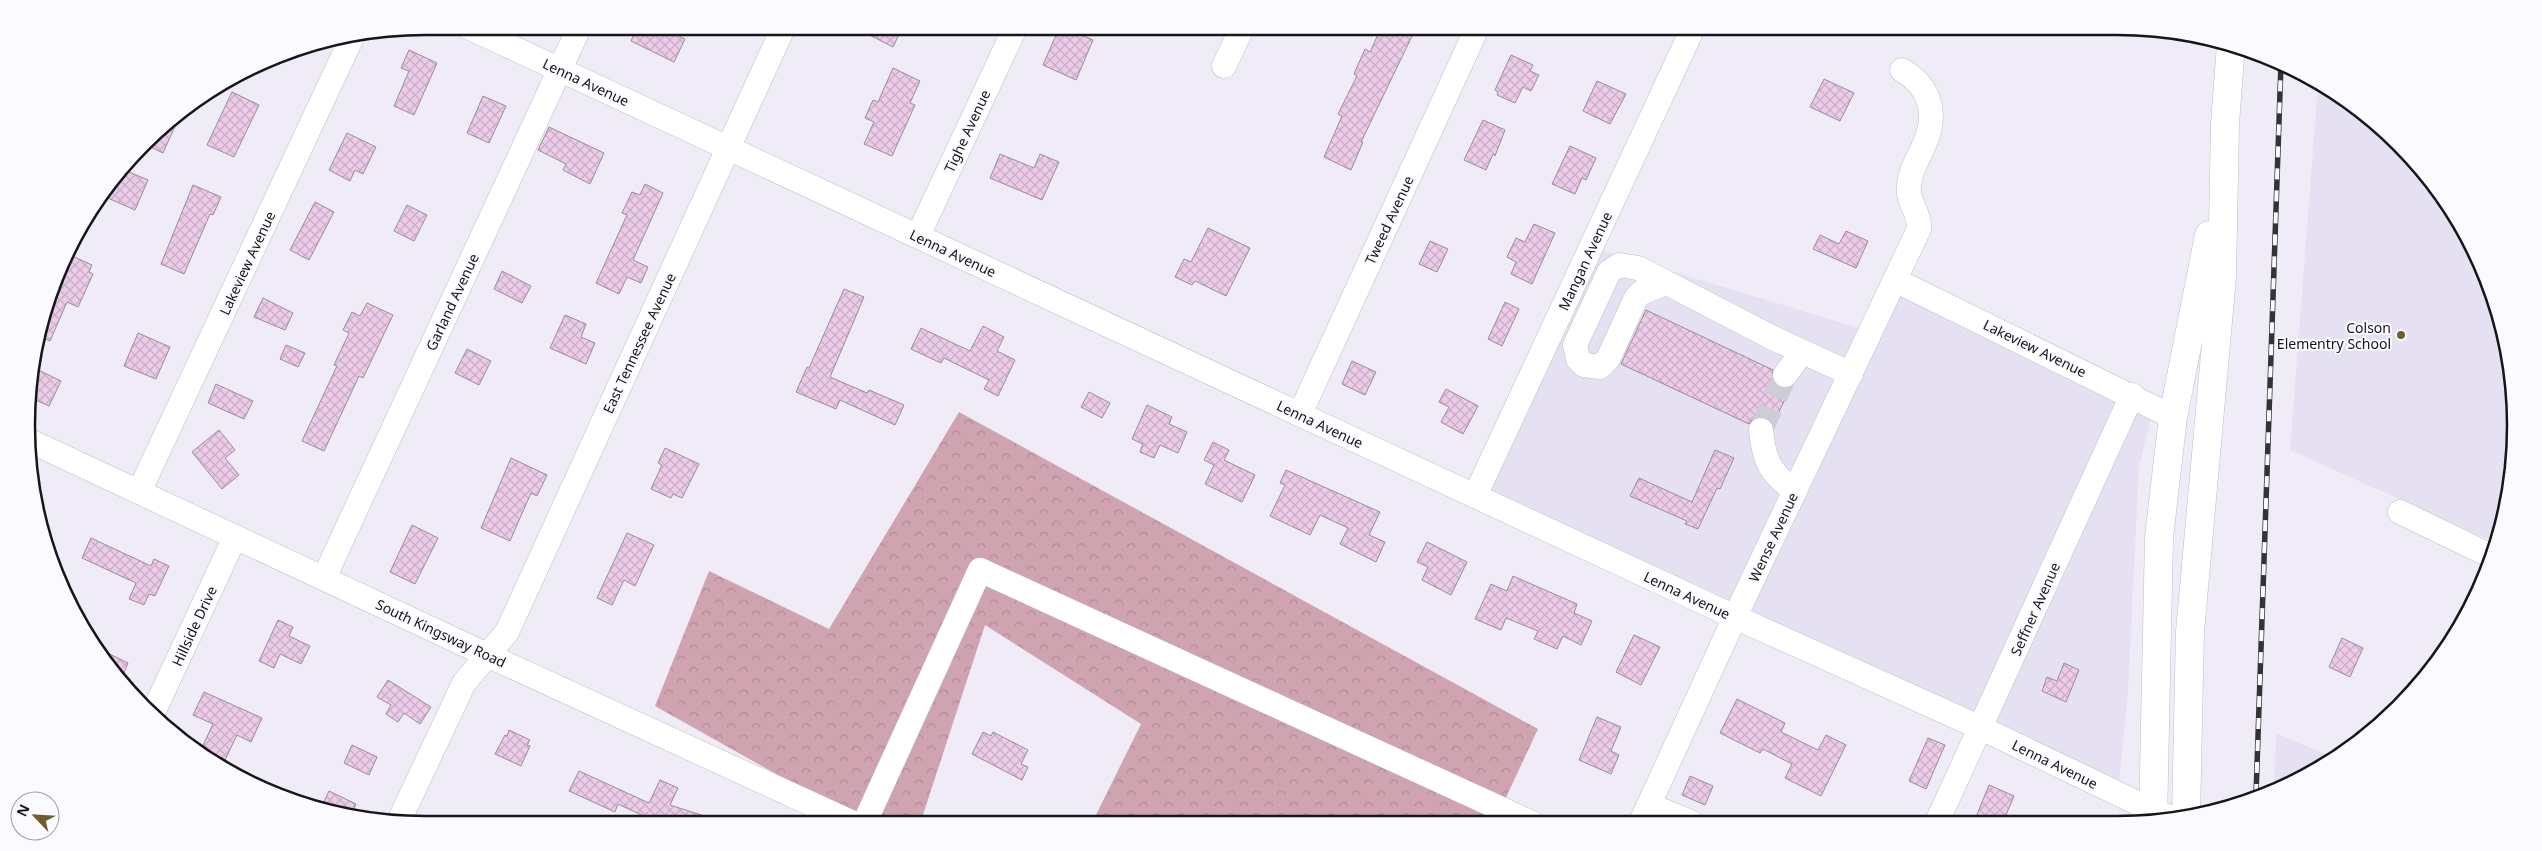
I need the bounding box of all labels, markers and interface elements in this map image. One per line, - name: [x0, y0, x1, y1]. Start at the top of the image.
- street label: Lenna Avenue: [540, 54, 632, 110]
- street label: Tighe Avenue: [940, 86, 995, 176]
- street label: Tweed Avenue: [1360, 173, 1418, 267]
- street label: Lakeview Avenue: [215, 208, 279, 318]
- street label: Mangan Avenue: [1554, 208, 1616, 314]
- street label: Lenna Avenue: [907, 225, 999, 281]
- street label: Garland Avenue: [421, 250, 483, 354]
- street label: East Tennessee Avenue: [598, 270, 680, 416]
- street label: Lakeview Avenue: [1980, 315, 2090, 381]
- place label: Colson Elementry School: [2277, 318, 2391, 353]
- marker: Colson Elementry School: [2395, 329, 2407, 341]
- street label: Lenna Avenue: [1274, 396, 1366, 452]
- street label: Wense Avenue: [1744, 489, 1802, 585]
- street label: Seffner Avenue: [2006, 559, 2064, 659]
- street label: Lenna Avenue: [1641, 567, 1733, 623]
- street label: Hillside Drive: [167, 583, 221, 669]
- street label: South Kingsway Road: [373, 594, 509, 672]
- street label: Lenna Avenue: [2009, 735, 2101, 793]
- north arrow: [10, 791, 60, 841]
- text: N: [12, 801, 34, 819]

